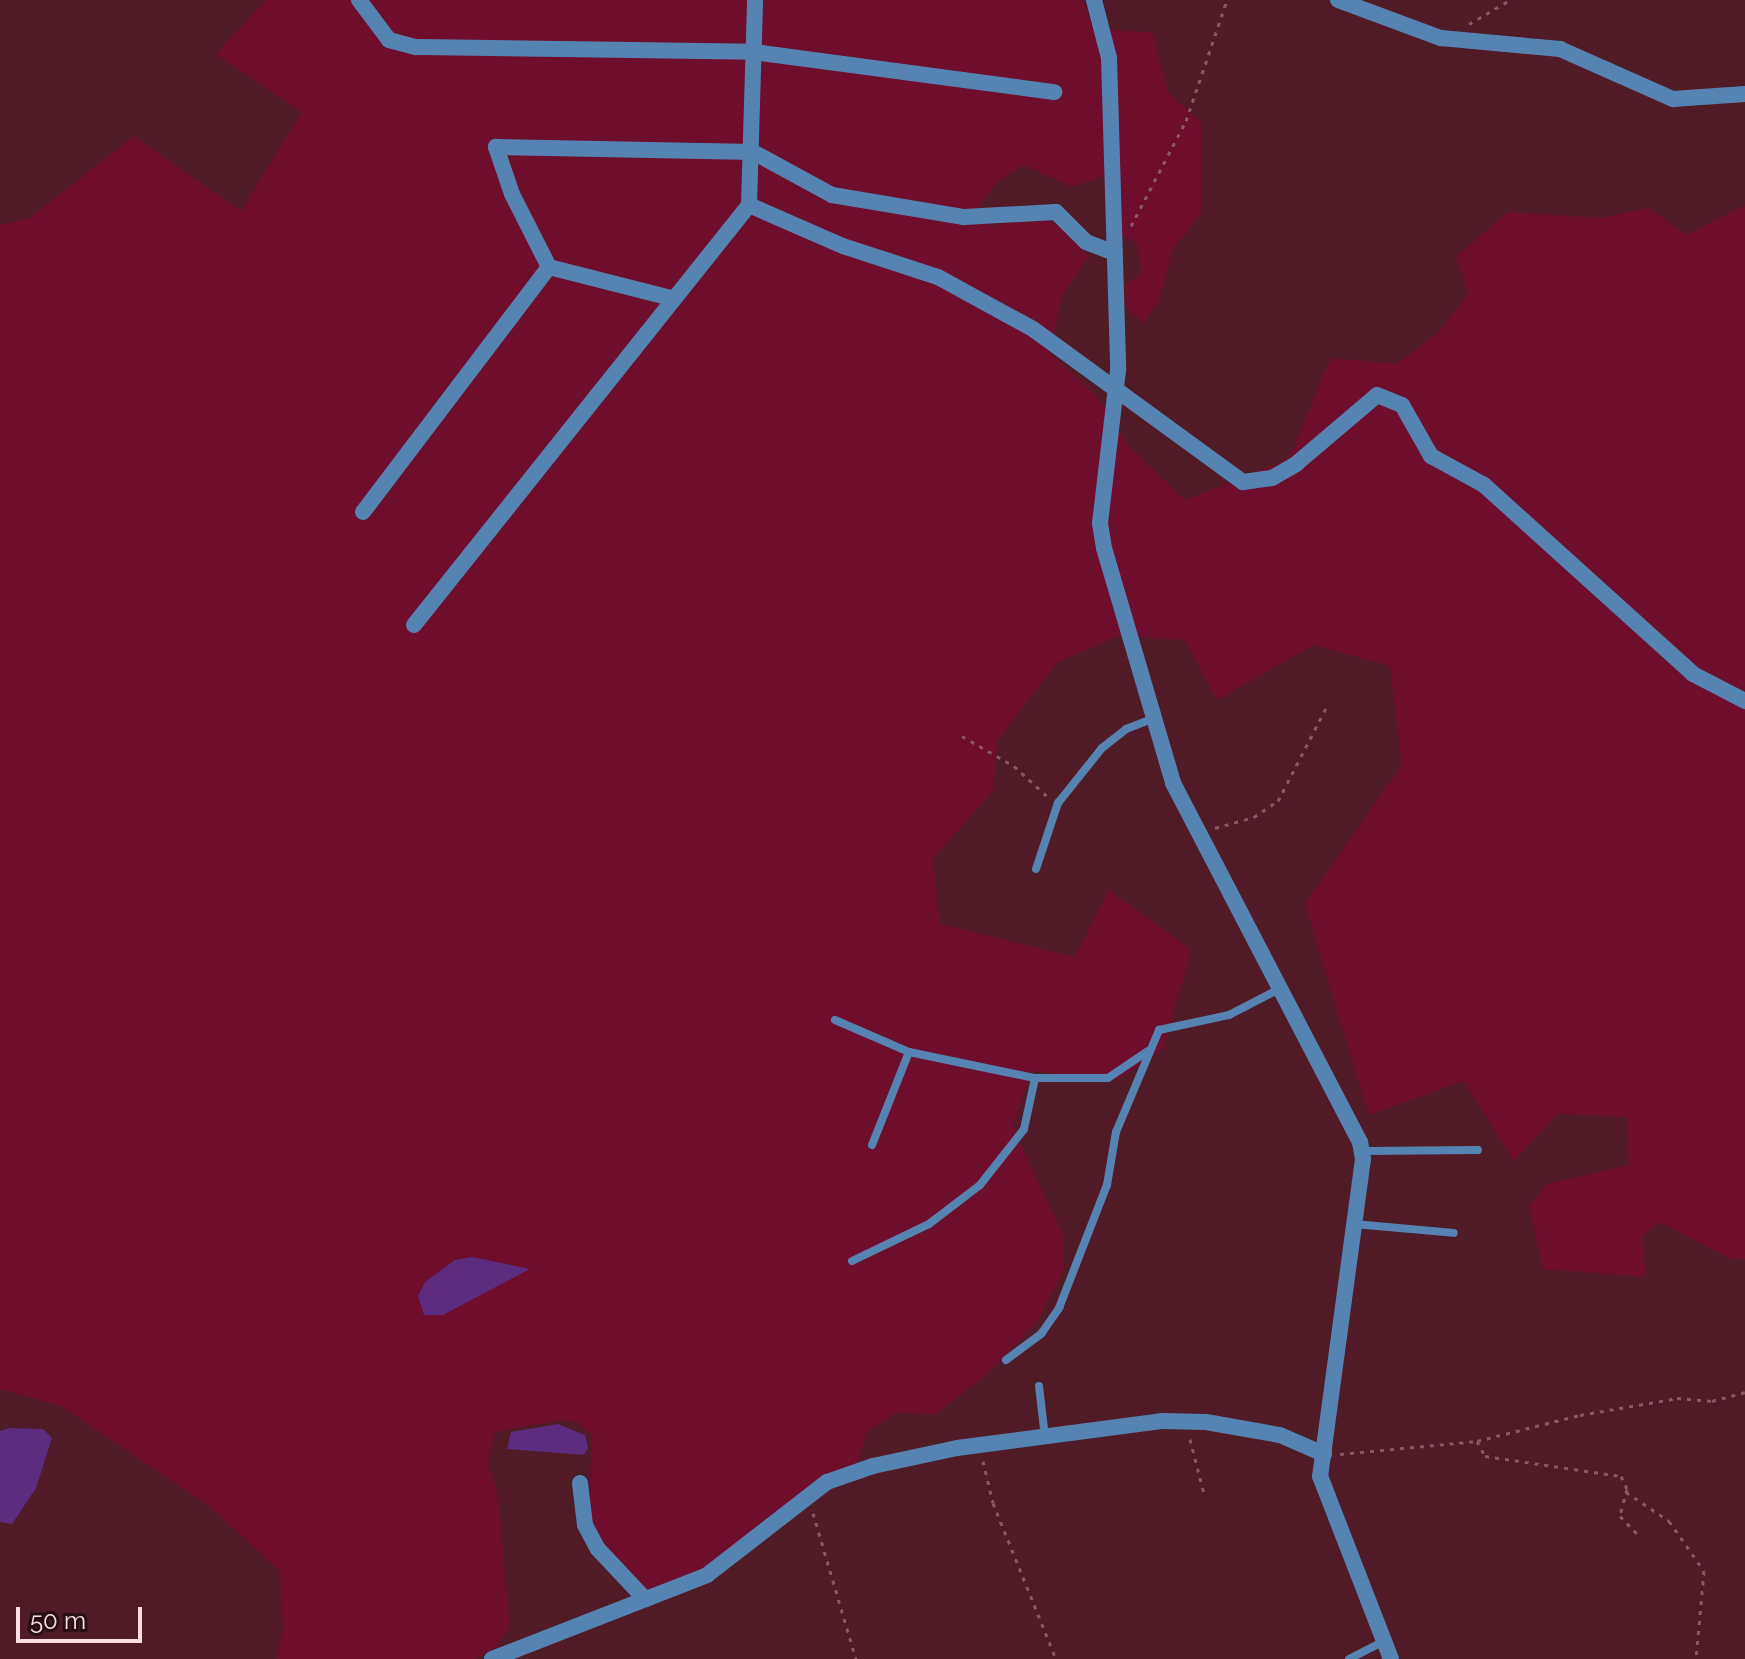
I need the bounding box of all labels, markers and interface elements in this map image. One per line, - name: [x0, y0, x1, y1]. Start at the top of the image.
- scale bar: [20, 1591, 146, 1641]
- text: 50 m: [30, 1606, 86, 1635]

